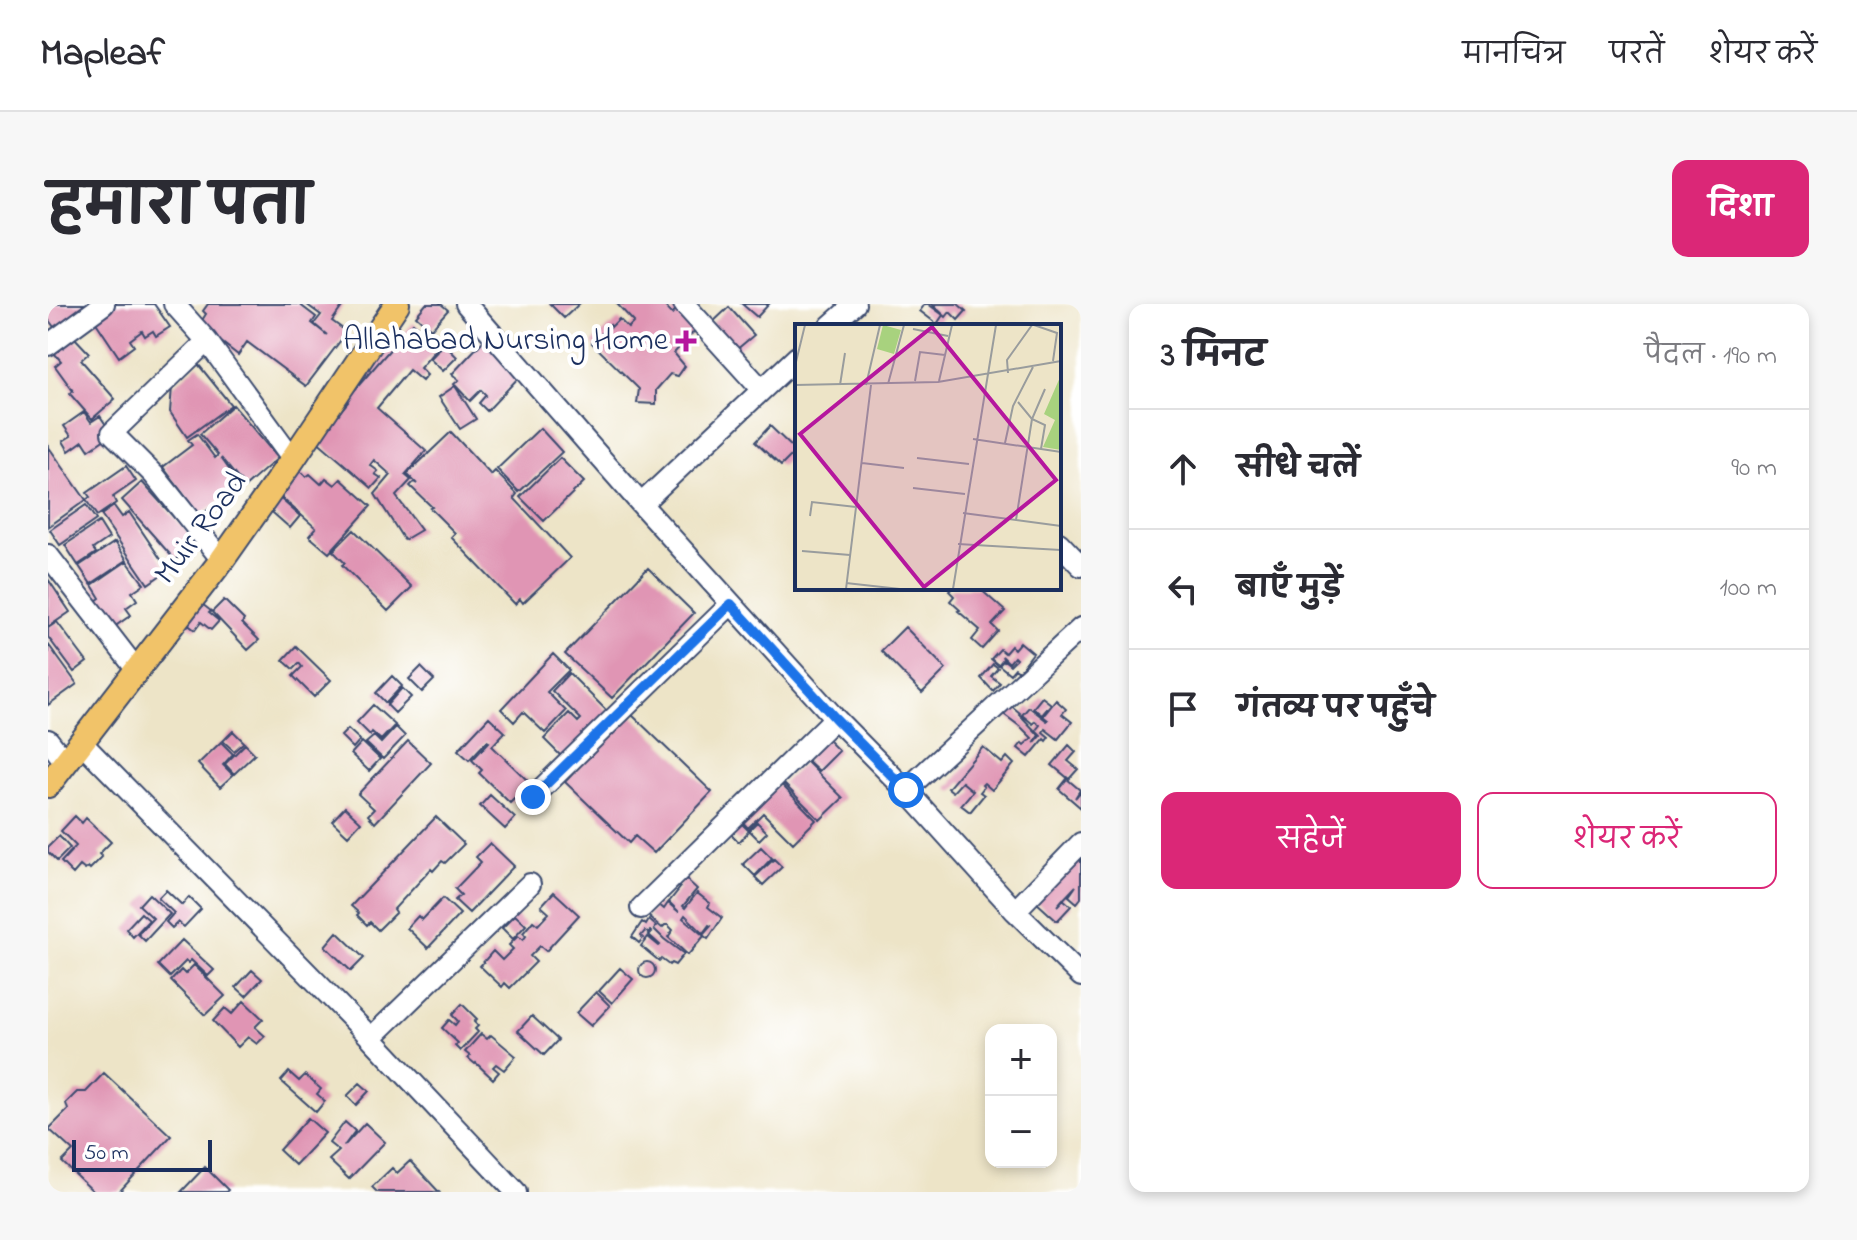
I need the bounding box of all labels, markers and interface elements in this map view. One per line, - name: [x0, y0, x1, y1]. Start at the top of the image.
- text: Mapleaf: [40, 27, 165, 83]
- text: मानचित्र: [1463, 36, 1565, 77]
- text: परतें: [1609, 36, 1664, 77]
- text: शेयर करें: [1708, 36, 1817, 77]
- button: दिशा: [1672, 160, 1809, 257]
- text: हमारा पता: [48, 169, 311, 250]
- place label: Allahabad Nursing Home: [343, 318, 669, 365]
- inset map: [795, 324, 1061, 590]
- marker: Allahabad Nursing Home: [675, 330, 697, 352]
- text: 3 मिनट: [1161, 332, 1266, 382]
- text: पैदल · 190 m: [1644, 338, 1777, 376]
- icon: ahead: [1161, 447, 1205, 491]
- text: सीधे चलें: [1237, 448, 1360, 492]
- text: 90 m: [1731, 450, 1777, 488]
- street label: Muir Road: [144, 463, 260, 595]
- icon: left: [1161, 567, 1205, 611]
- text: बाएँ मुड़ें: [1237, 568, 1342, 612]
- text: 100 m: [1720, 570, 1777, 608]
- icon: arrive: [1161, 687, 1205, 731]
- text: गंतव्य पर पहुँचे: [1237, 688, 1434, 732]
- route start: [888, 772, 924, 808]
- route end: [515, 779, 551, 815]
- button: सहेजें: [1161, 792, 1461, 889]
- button: शेयर करें: [1477, 792, 1777, 889]
- map controls: [985, 1024, 1057, 1168]
- button: +: [985, 1024, 1057, 1096]
- button: −: [985, 1096, 1057, 1168]
- scale bar: [72, 1136, 212, 1172]
- text: 50 m: [84, 1138, 129, 1170]

